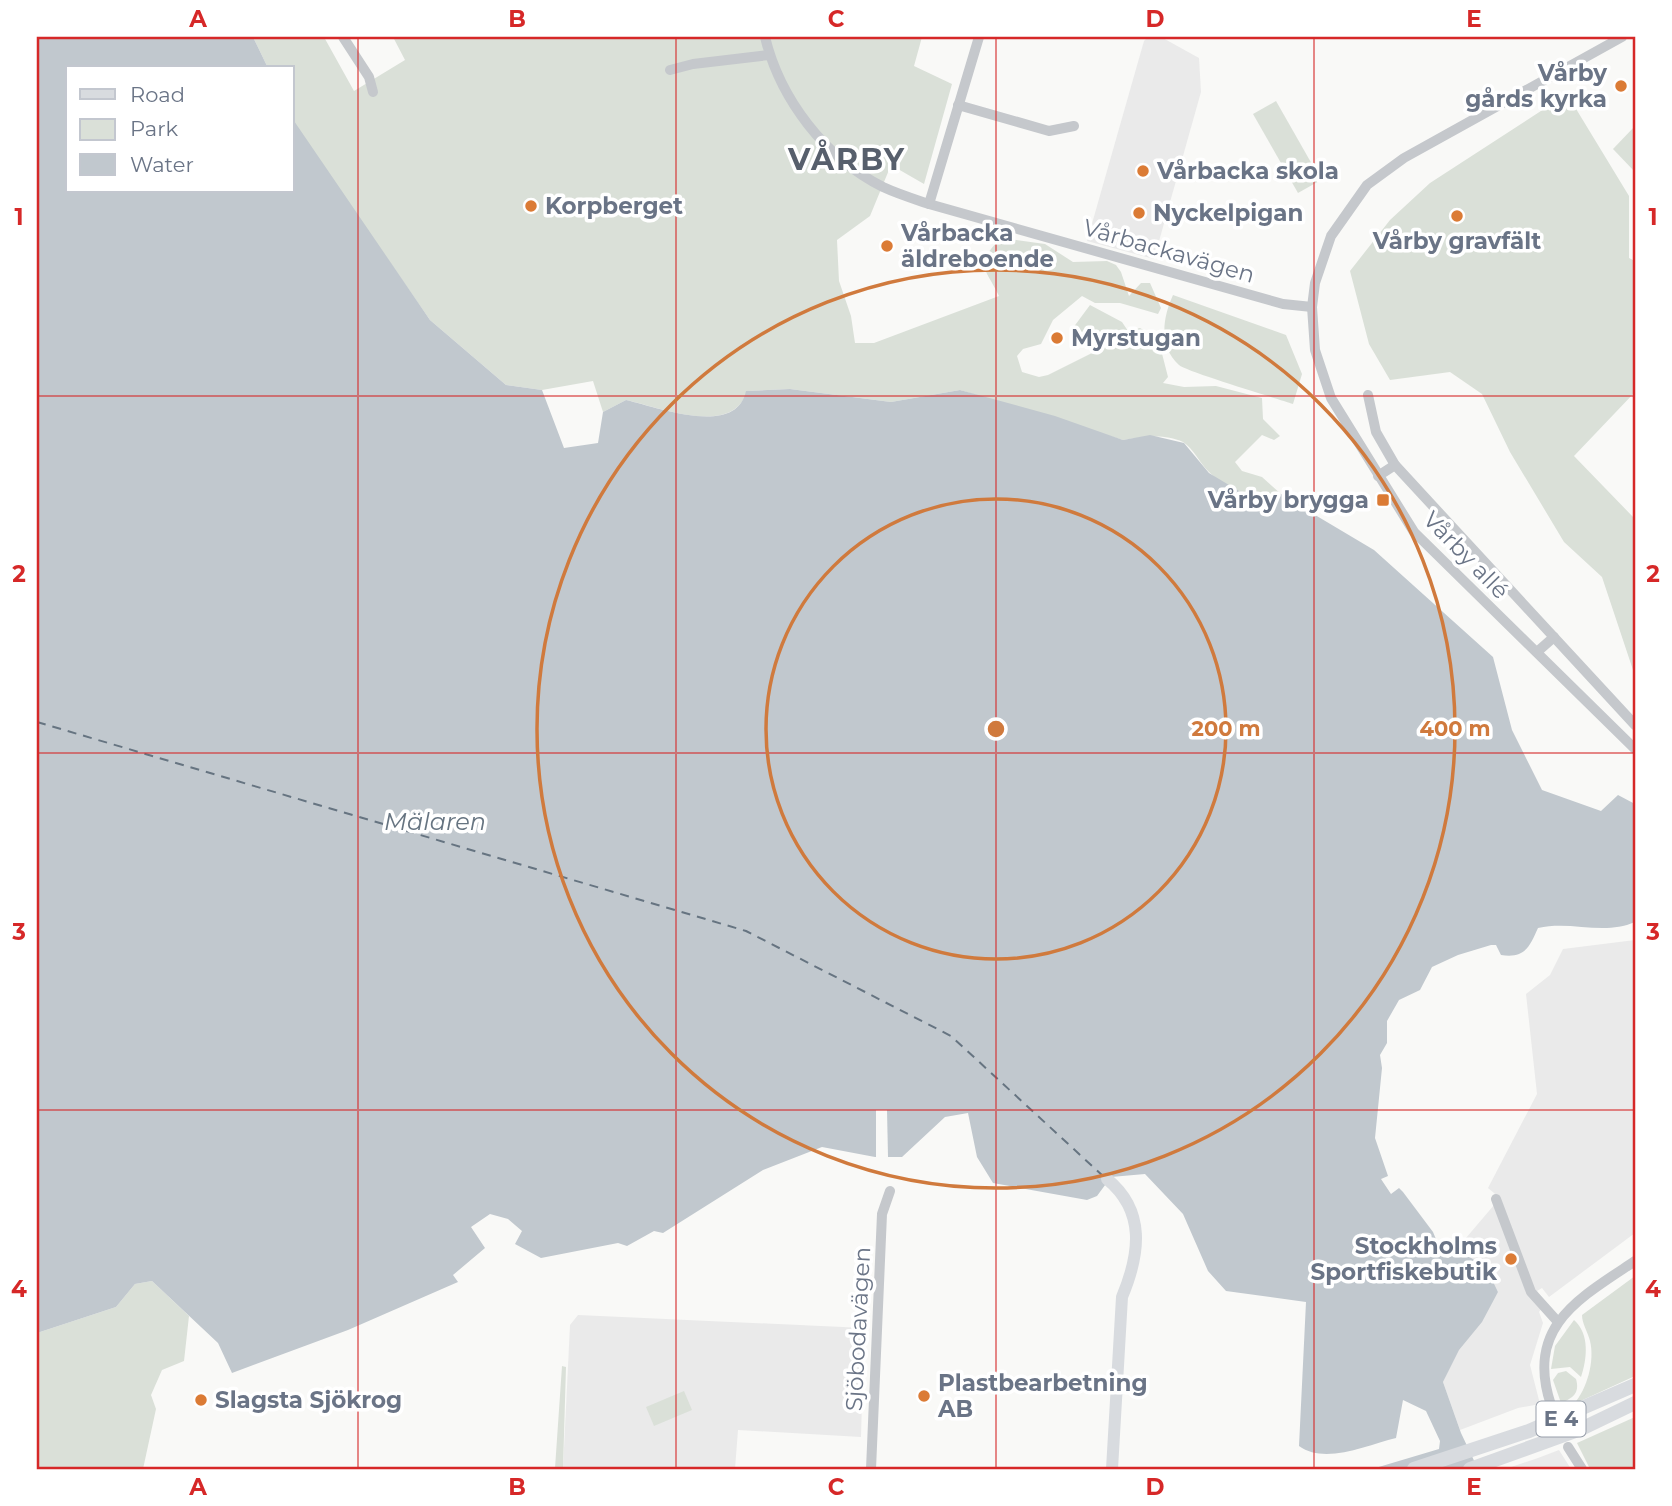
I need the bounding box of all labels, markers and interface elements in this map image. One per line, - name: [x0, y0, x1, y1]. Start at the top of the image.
- text: A: [188, 5, 207, 33]
- text: B: [508, 5, 526, 33]
- text: C: [828, 5, 845, 33]
- text: D: [1146, 5, 1165, 33]
- text: E: [1466, 5, 1482, 33]
- place label: Vårby gårds kyrka: [1465, 59, 1607, 113]
- legend: [66, 66, 294, 192]
- marker: Vårby gårds kyrka: [1613, 78, 1629, 94]
- text: Road: [130, 82, 185, 107]
- text: Park: [130, 116, 178, 141]
- district label: VÅRBY: [787, 139, 906, 178]
- text: Water: [130, 152, 194, 177]
- place label: Vårbacka skola: [1156, 157, 1339, 185]
- marker: Vårbacka skola: [1135, 163, 1151, 179]
- place label: Korpberget: [545, 192, 683, 220]
- marker: Korpberget: [523, 198, 539, 214]
- place label: Nyckelpigan: [1153, 199, 1303, 227]
- text: 1: [14, 203, 24, 231]
- text: 1: [1648, 203, 1658, 231]
- marker: Nyckelpigan: [1131, 205, 1147, 221]
- marker: Vårby gravfält: [1449, 208, 1465, 224]
- street label: Vårbackavägen: [1080, 213, 1258, 289]
- place label: Vårbacka äldreboende: [900, 219, 1054, 273]
- place label: Vårby gravfält: [1372, 227, 1541, 255]
- marker: Vårbacka äldreboende: [879, 238, 895, 254]
- place label: Myrstugan: [1071, 324, 1201, 352]
- marker: Myrstugan: [1049, 330, 1065, 346]
- place label: Vårby brygga: [1207, 486, 1369, 514]
- marker: Vårby brygga: [1375, 492, 1391, 508]
- street label: Vårby allé: [1417, 505, 1515, 605]
- text: 2: [12, 560, 26, 588]
- text: 2: [1646, 560, 1660, 588]
- text: 200 m: [1192, 716, 1260, 741]
- text: 400 m: [1420, 716, 1490, 741]
- centre of rings: [984, 717, 1008, 741]
- water label: Mälaren: [384, 807, 486, 836]
- text: 3: [11, 918, 26, 946]
- text: 3: [1645, 918, 1660, 946]
- place label: Stockholms Sportfiskebutik: [1311, 1232, 1498, 1286]
- street label: Sjöbodavägen: [840, 1246, 876, 1412]
- marker: Stockholms Sportfiskebutik: [1503, 1251, 1519, 1267]
- text: 4: [11, 1275, 27, 1303]
- text: 4: [1645, 1275, 1661, 1303]
- place label: Plastbearbetning AB: [937, 1369, 1148, 1423]
- place label: Slagsta Sjökrog: [215, 1386, 402, 1414]
- marker: Plastbearbetning AB: [916, 1388, 932, 1404]
- marker: Slagsta Sjökrog: [193, 1392, 209, 1408]
- road number: E 4: [1536, 1402, 1586, 1436]
- text: A: [188, 1473, 207, 1501]
- text: B: [508, 1473, 526, 1501]
- text: C: [828, 1473, 845, 1501]
- text: D: [1146, 1473, 1165, 1501]
- text: E: [1466, 1473, 1482, 1501]

